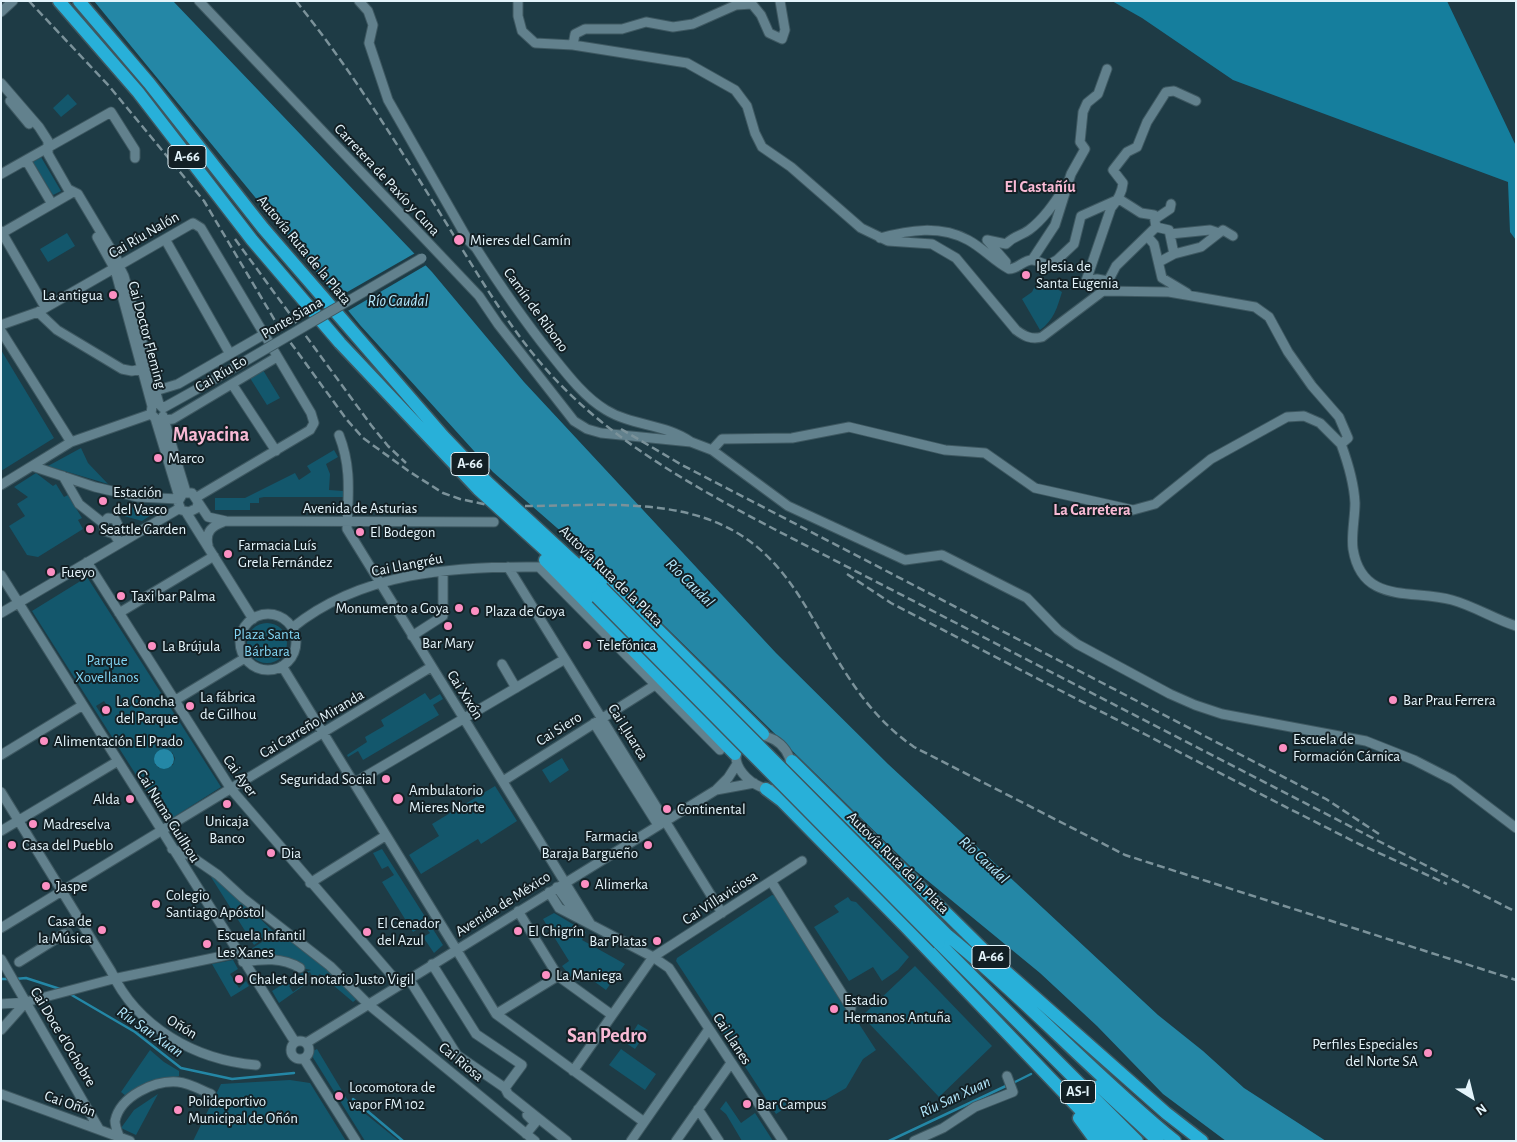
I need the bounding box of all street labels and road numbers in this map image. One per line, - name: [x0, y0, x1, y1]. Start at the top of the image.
- street label: Carretera de Paxío y Cuna: [330, 120, 444, 240]
- road number: A-66: [168, 146, 206, 168]
- street label: Autovía Ruta de la Plata: [253, 192, 355, 308]
- street label: Cai Ríu Nalón: [106, 208, 182, 262]
- street label: Camín de Ribono: [499, 264, 573, 356]
- street label: Cai Doctor Fleming: [124, 279, 170, 391]
- street label: Ponte Siana: [258, 293, 326, 343]
- street label: Cai Ríu Eo: [192, 352, 250, 396]
- road number: A-66: [451, 452, 489, 476]
- street label: Avenida de Asturias: [303, 499, 417, 517]
- street label: Autovía Ruta de la Plata: [555, 522, 667, 630]
- street label: Cai Llangréu: [370, 549, 444, 581]
- street label: Cai Xixón: [443, 667, 487, 723]
- street label: Cai Carreño Miranda: [256, 686, 368, 762]
- street label: Cai Ḷḷuarca: [604, 701, 652, 763]
- street label: Cai Siero: [533, 708, 585, 750]
- street label: Cai Ayer: [219, 752, 261, 800]
- street label: Cai Numa Guilhou: [132, 766, 204, 866]
- street label: Autovía Ruta de la Plata: [843, 808, 953, 918]
- street label: Cai Villaviciosa: [679, 867, 761, 929]
- street label: Avenida de México: [452, 868, 554, 940]
- road number: A-66: [972, 946, 1010, 969]
- street label: Cai Doce d'Ochobre: [26, 984, 100, 1090]
- street label: Cai Llanes: [709, 1010, 755, 1068]
- street label: Oñón: [164, 1011, 200, 1043]
- street label: Cai Riosa: [435, 1038, 487, 1086]
- road number: AS-I: [1060, 1080, 1096, 1104]
- street label: Cai Oñón: [42, 1087, 98, 1121]

